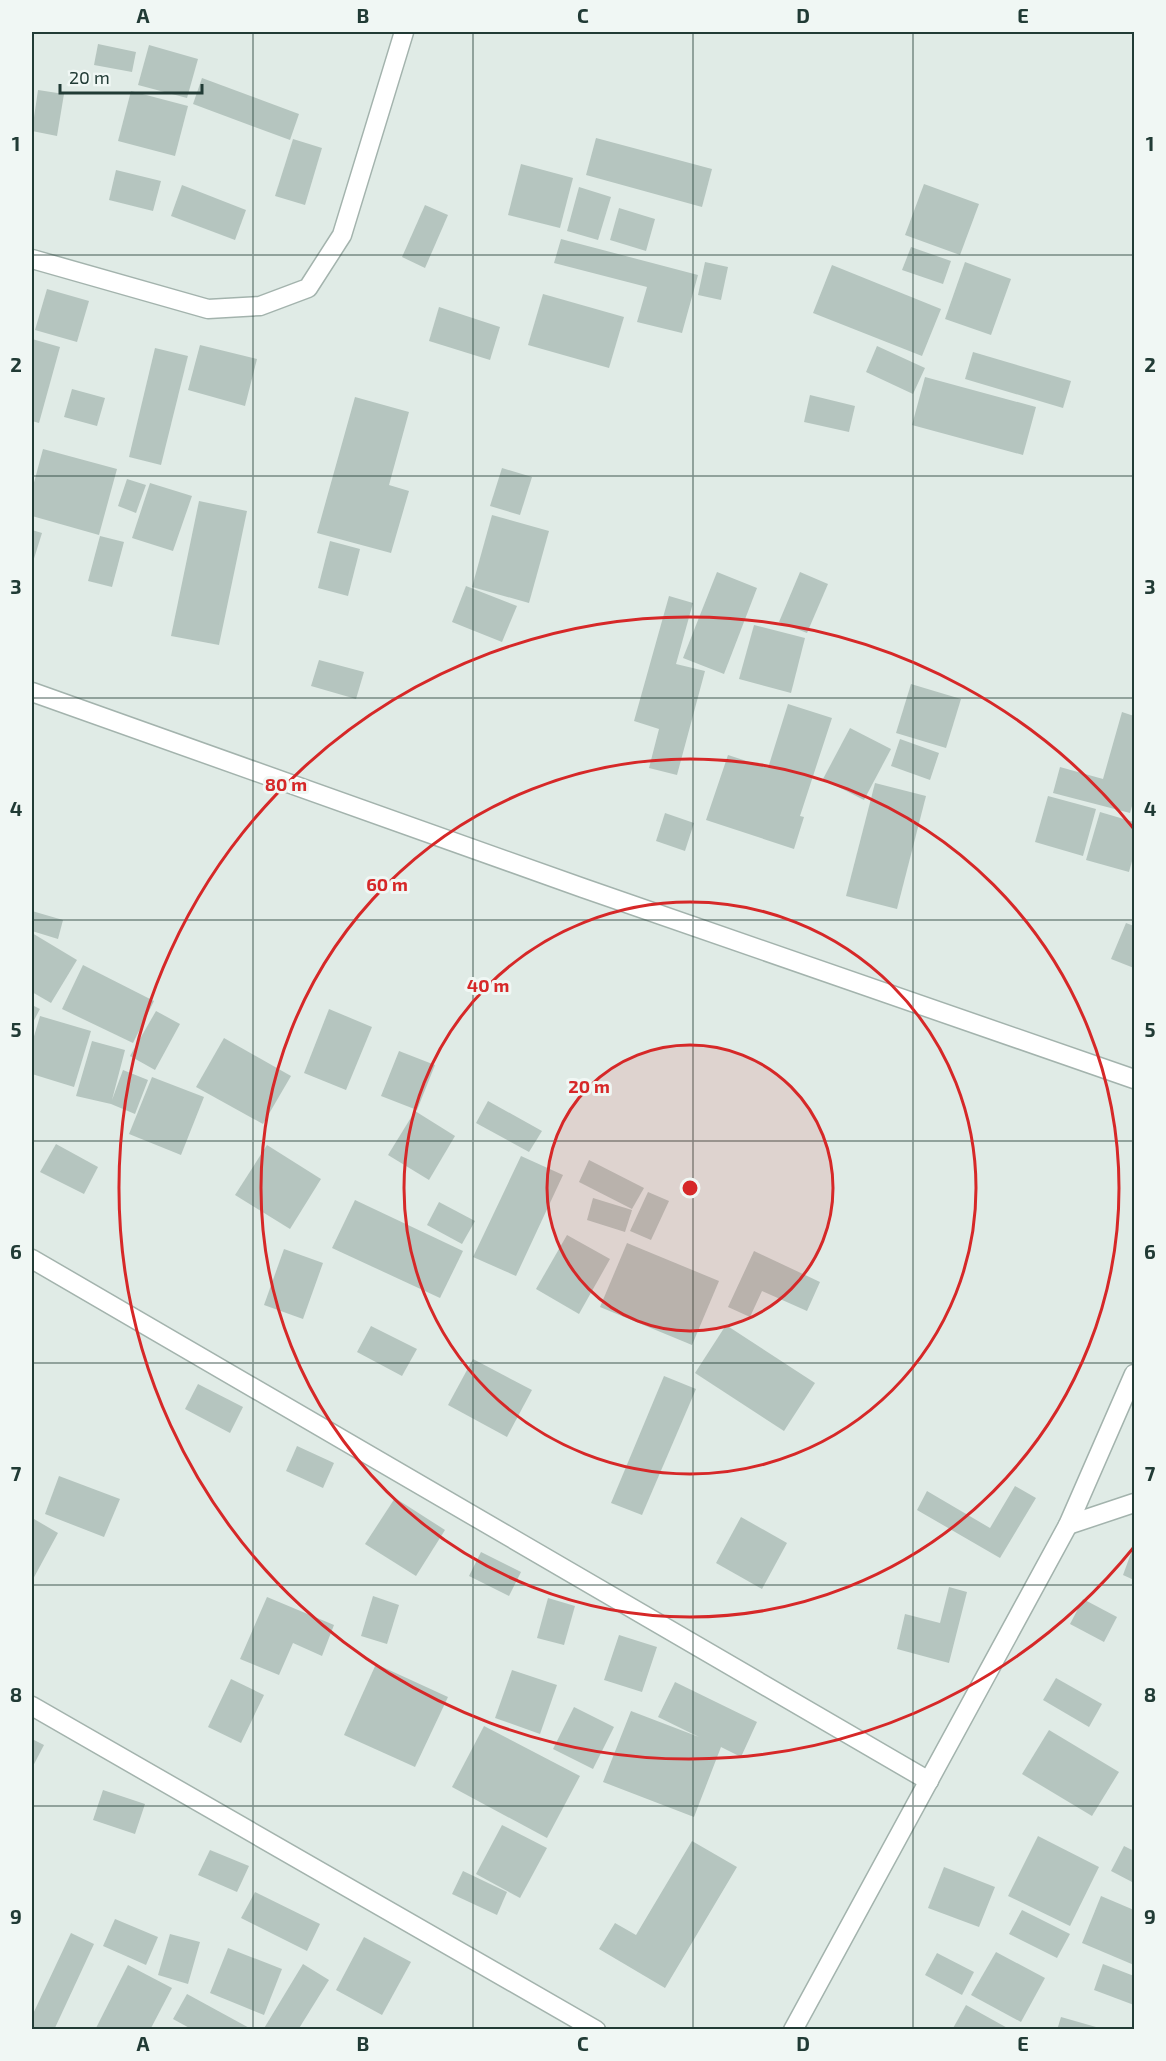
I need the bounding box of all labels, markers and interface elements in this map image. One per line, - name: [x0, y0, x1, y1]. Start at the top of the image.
- text: A: [136, 3, 150, 27]
- text: B: [357, 3, 369, 27]
- text: C: [577, 3, 589, 27]
- text: D: [796, 3, 810, 27]
- text: E: [1017, 3, 1029, 27]
- scale bar: [60, 57, 202, 95]
- text: 20 m: [69, 66, 110, 88]
- text: 1: [12, 131, 20, 155]
- text: 1: [1146, 131, 1154, 155]
- text: 2: [10, 352, 22, 376]
- text: 2: [1144, 352, 1156, 376]
- text: 3: [10, 574, 22, 598]
- text: 3: [1144, 574, 1156, 598]
- text: 80 m: [265, 773, 307, 795]
- text: 4: [10, 796, 23, 820]
- text: 4: [1144, 796, 1157, 820]
- text: 60 m: [366, 873, 408, 895]
- text: 40 m: [467, 974, 509, 996]
- text: 5: [10, 1017, 22, 1041]
- text: 5: [1144, 1017, 1156, 1041]
- text: 20 m: [568, 1075, 610, 1097]
- centre of rings: [680, 1178, 700, 1198]
- text: 6: [10, 1239, 22, 1263]
- text: 6: [1144, 1239, 1156, 1263]
- text: 7: [11, 1461, 22, 1485]
- text: 7: [1145, 1461, 1156, 1485]
- text: 8: [10, 1682, 22, 1706]
- text: 8: [1144, 1682, 1156, 1706]
- text: 9: [10, 1904, 22, 1928]
- text: 9: [1144, 1904, 1156, 1928]
- text: A: [136, 2031, 150, 2055]
- text: B: [357, 2031, 369, 2055]
- text: C: [577, 2031, 589, 2055]
- text: D: [796, 2031, 810, 2055]
- text: E: [1017, 2031, 1029, 2055]

